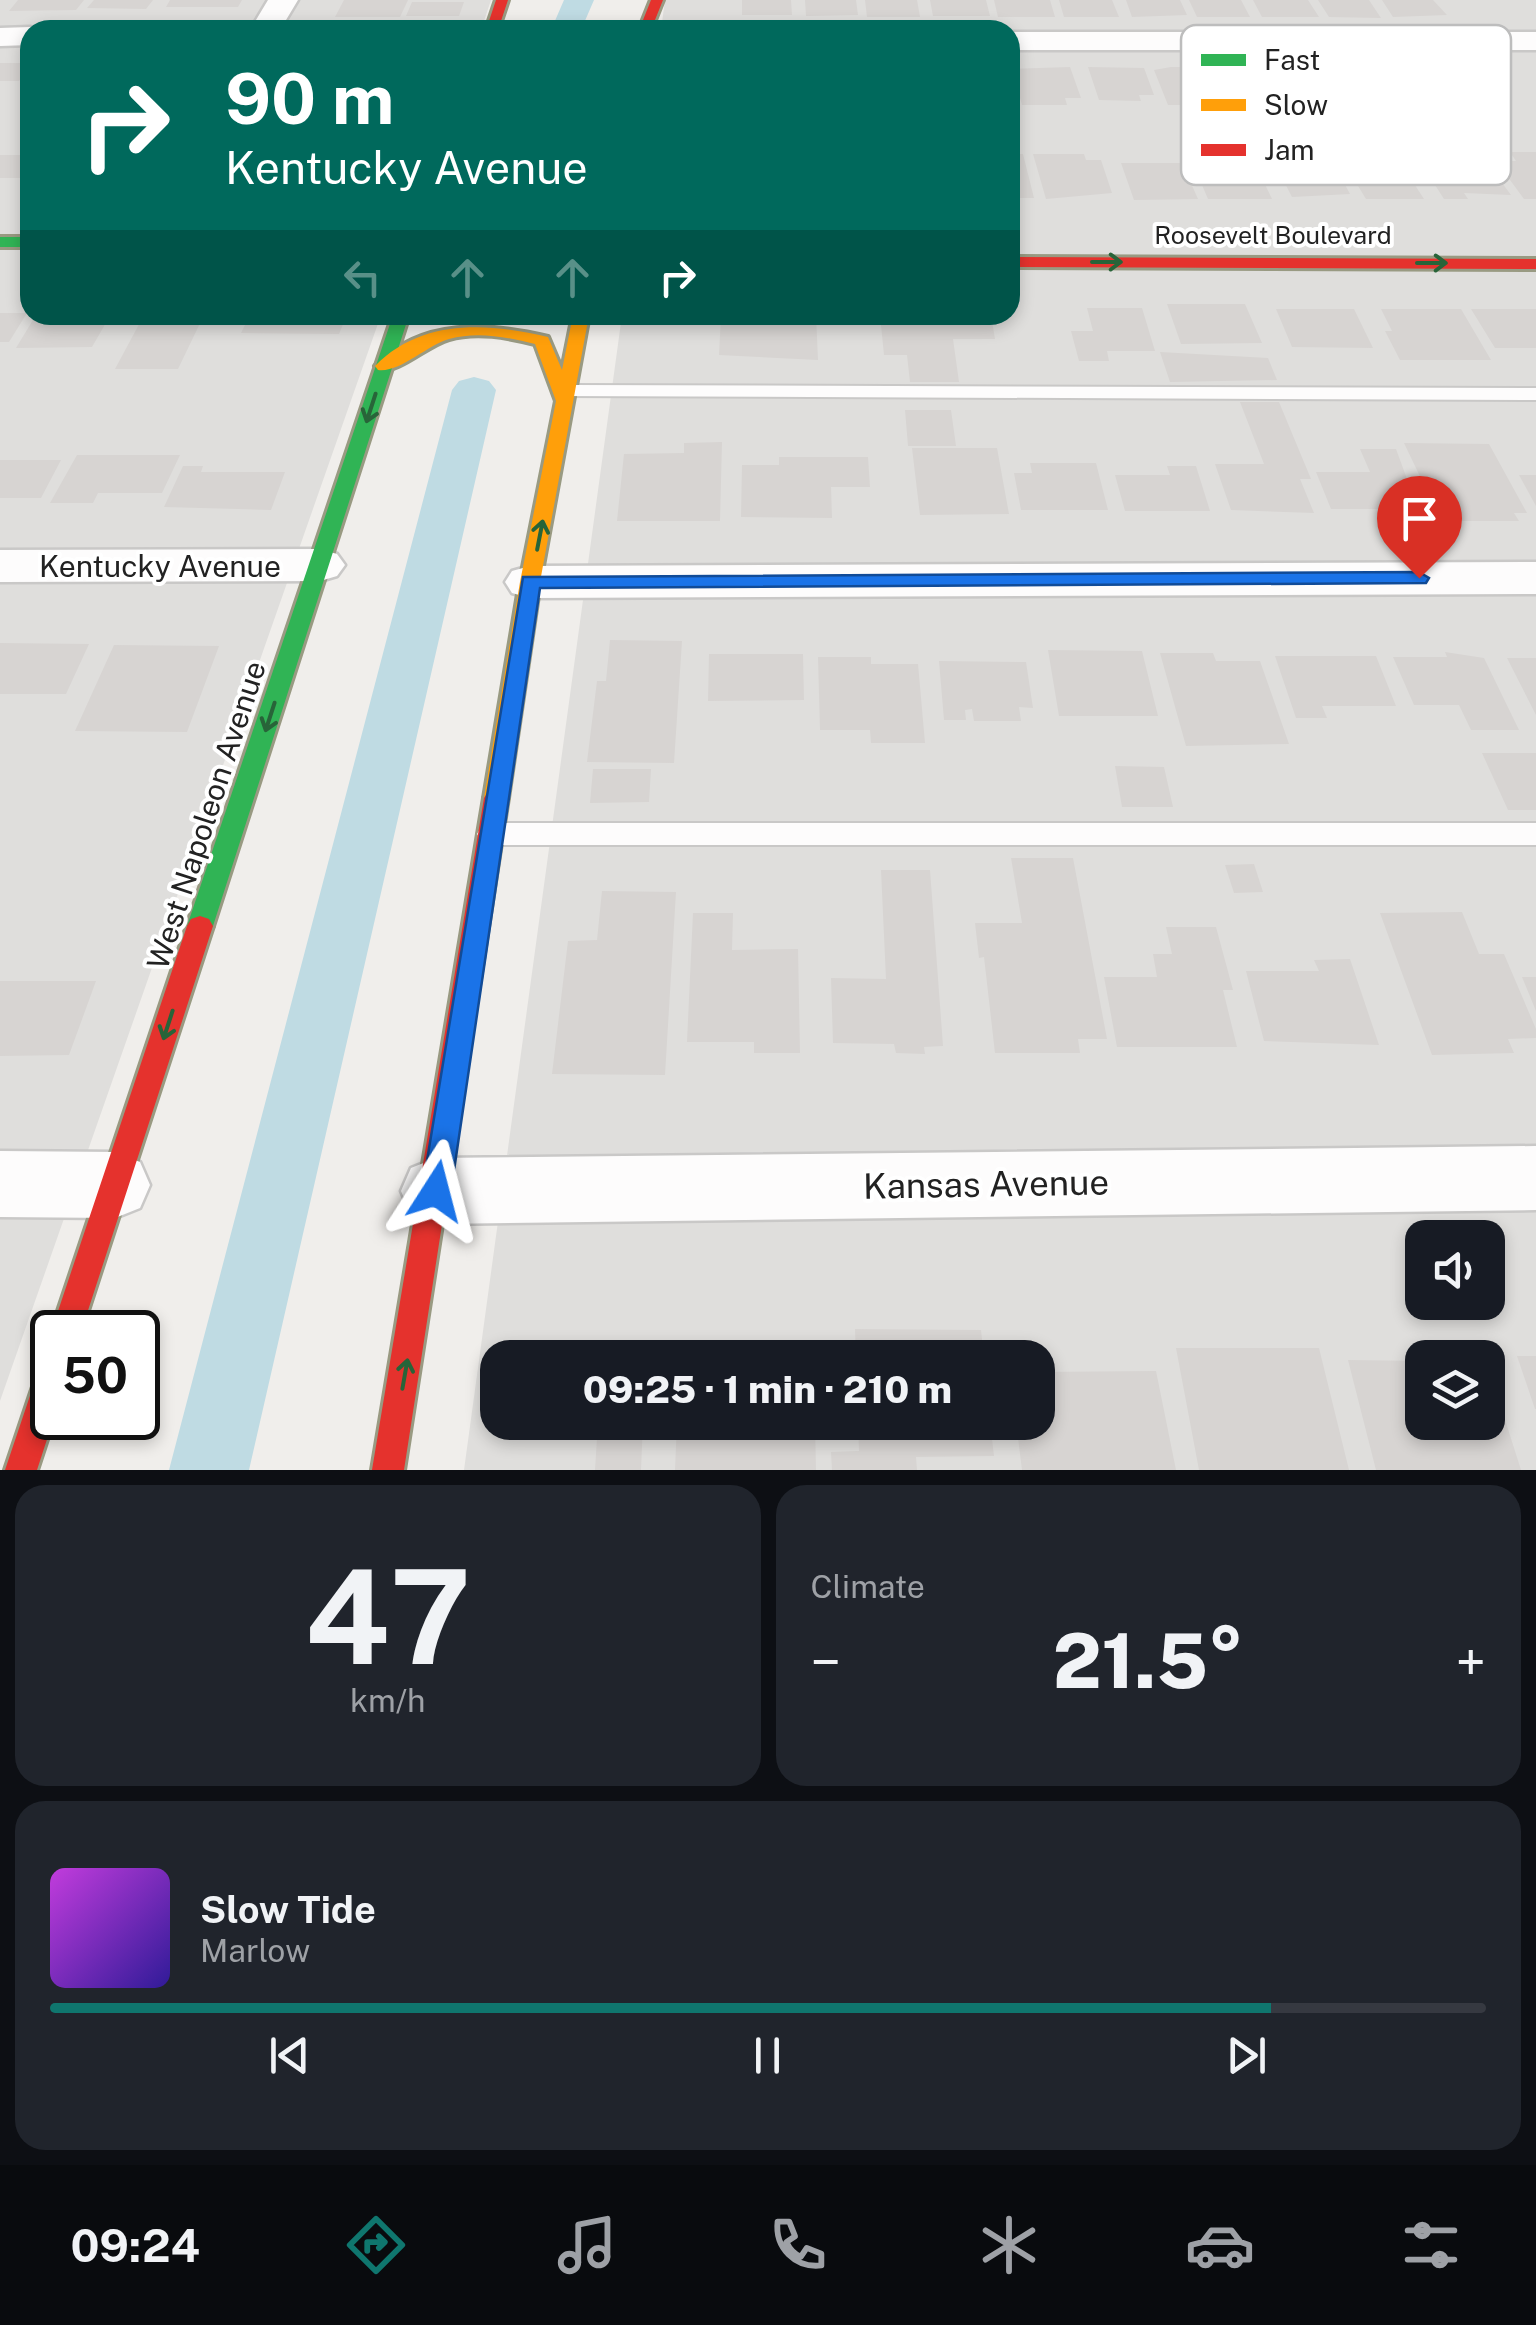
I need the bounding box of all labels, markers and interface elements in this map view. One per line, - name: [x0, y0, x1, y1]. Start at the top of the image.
- legend: [1181, 25, 1511, 185]
- text: Fast: [1264, 43, 1320, 76]
- text: 90 m: [225, 57, 395, 140]
- icon: right: [60, 60, 190, 190]
- text: Slow: [1264, 88, 1328, 121]
- text: Jam: [1264, 133, 1315, 166]
- text: Kentucky Avenue: [225, 141, 588, 194]
- street label: Roosevelt Boulevard: [1154, 220, 1392, 250]
- icon: left: [335, 250, 390, 305]
- icon: ahead: [440, 250, 495, 305]
- icon: ahead: [545, 250, 600, 305]
- icon: right: [650, 250, 705, 305]
- one-way arrow: [1090, 252, 1123, 272]
- one-way arrow: [1416, 254, 1448, 272]
- one-way arrow: [361, 391, 379, 423]
- pin: [1377, 476, 1462, 579]
- icon: arrive: [1392, 491, 1447, 546]
- one-way arrow: [531, 520, 550, 552]
- street label: Kentucky Avenue: [39, 548, 281, 584]
- street label: West Napoleon Avenue: [139, 656, 273, 974]
- one-way arrow: [259, 700, 277, 732]
- one-way arrow: [157, 1009, 175, 1041]
- position arrow: [384, 1139, 488, 1243]
- street label: Kansas Avenue: [863, 1161, 1109, 1207]
- map controls: [1405, 1220, 1505, 1440]
- button: sound: [1405, 1220, 1505, 1320]
- speed limit sign: 50: [30, 1310, 160, 1440]
- button: layers: [1405, 1340, 1505, 1440]
- one-way arrow: [396, 1358, 415, 1391]
- text: 09:25 · 1 min · 210 m: [583, 1367, 952, 1412]
- text: 47: [304, 1541, 471, 1693]
- text: Climate: [811, 1568, 925, 1605]
- text: 21.5°: [1053, 1617, 1244, 1705]
- text: −: [811, 1630, 841, 1694]
- text: +: [1456, 1630, 1486, 1694]
- text: km/h: [350, 1682, 425, 1719]
- text: Slow Tide: [200, 1887, 376, 1932]
- text: Marlow: [200, 1932, 310, 1969]
- icon: previous: [262, 2028, 317, 2083]
- icon: pause: [740, 2028, 795, 2083]
- icon: next: [1219, 2028, 1274, 2083]
- icon: directions: [341, 2210, 411, 2280]
- icon: music: [552, 2210, 622, 2280]
- icon: phone: [763, 2210, 833, 2280]
- icon: climate: [974, 2210, 1044, 2280]
- icon: car: [1185, 2210, 1255, 2280]
- icon: filters: [1396, 2210, 1466, 2280]
- text: 09:24: [70, 2219, 200, 2272]

